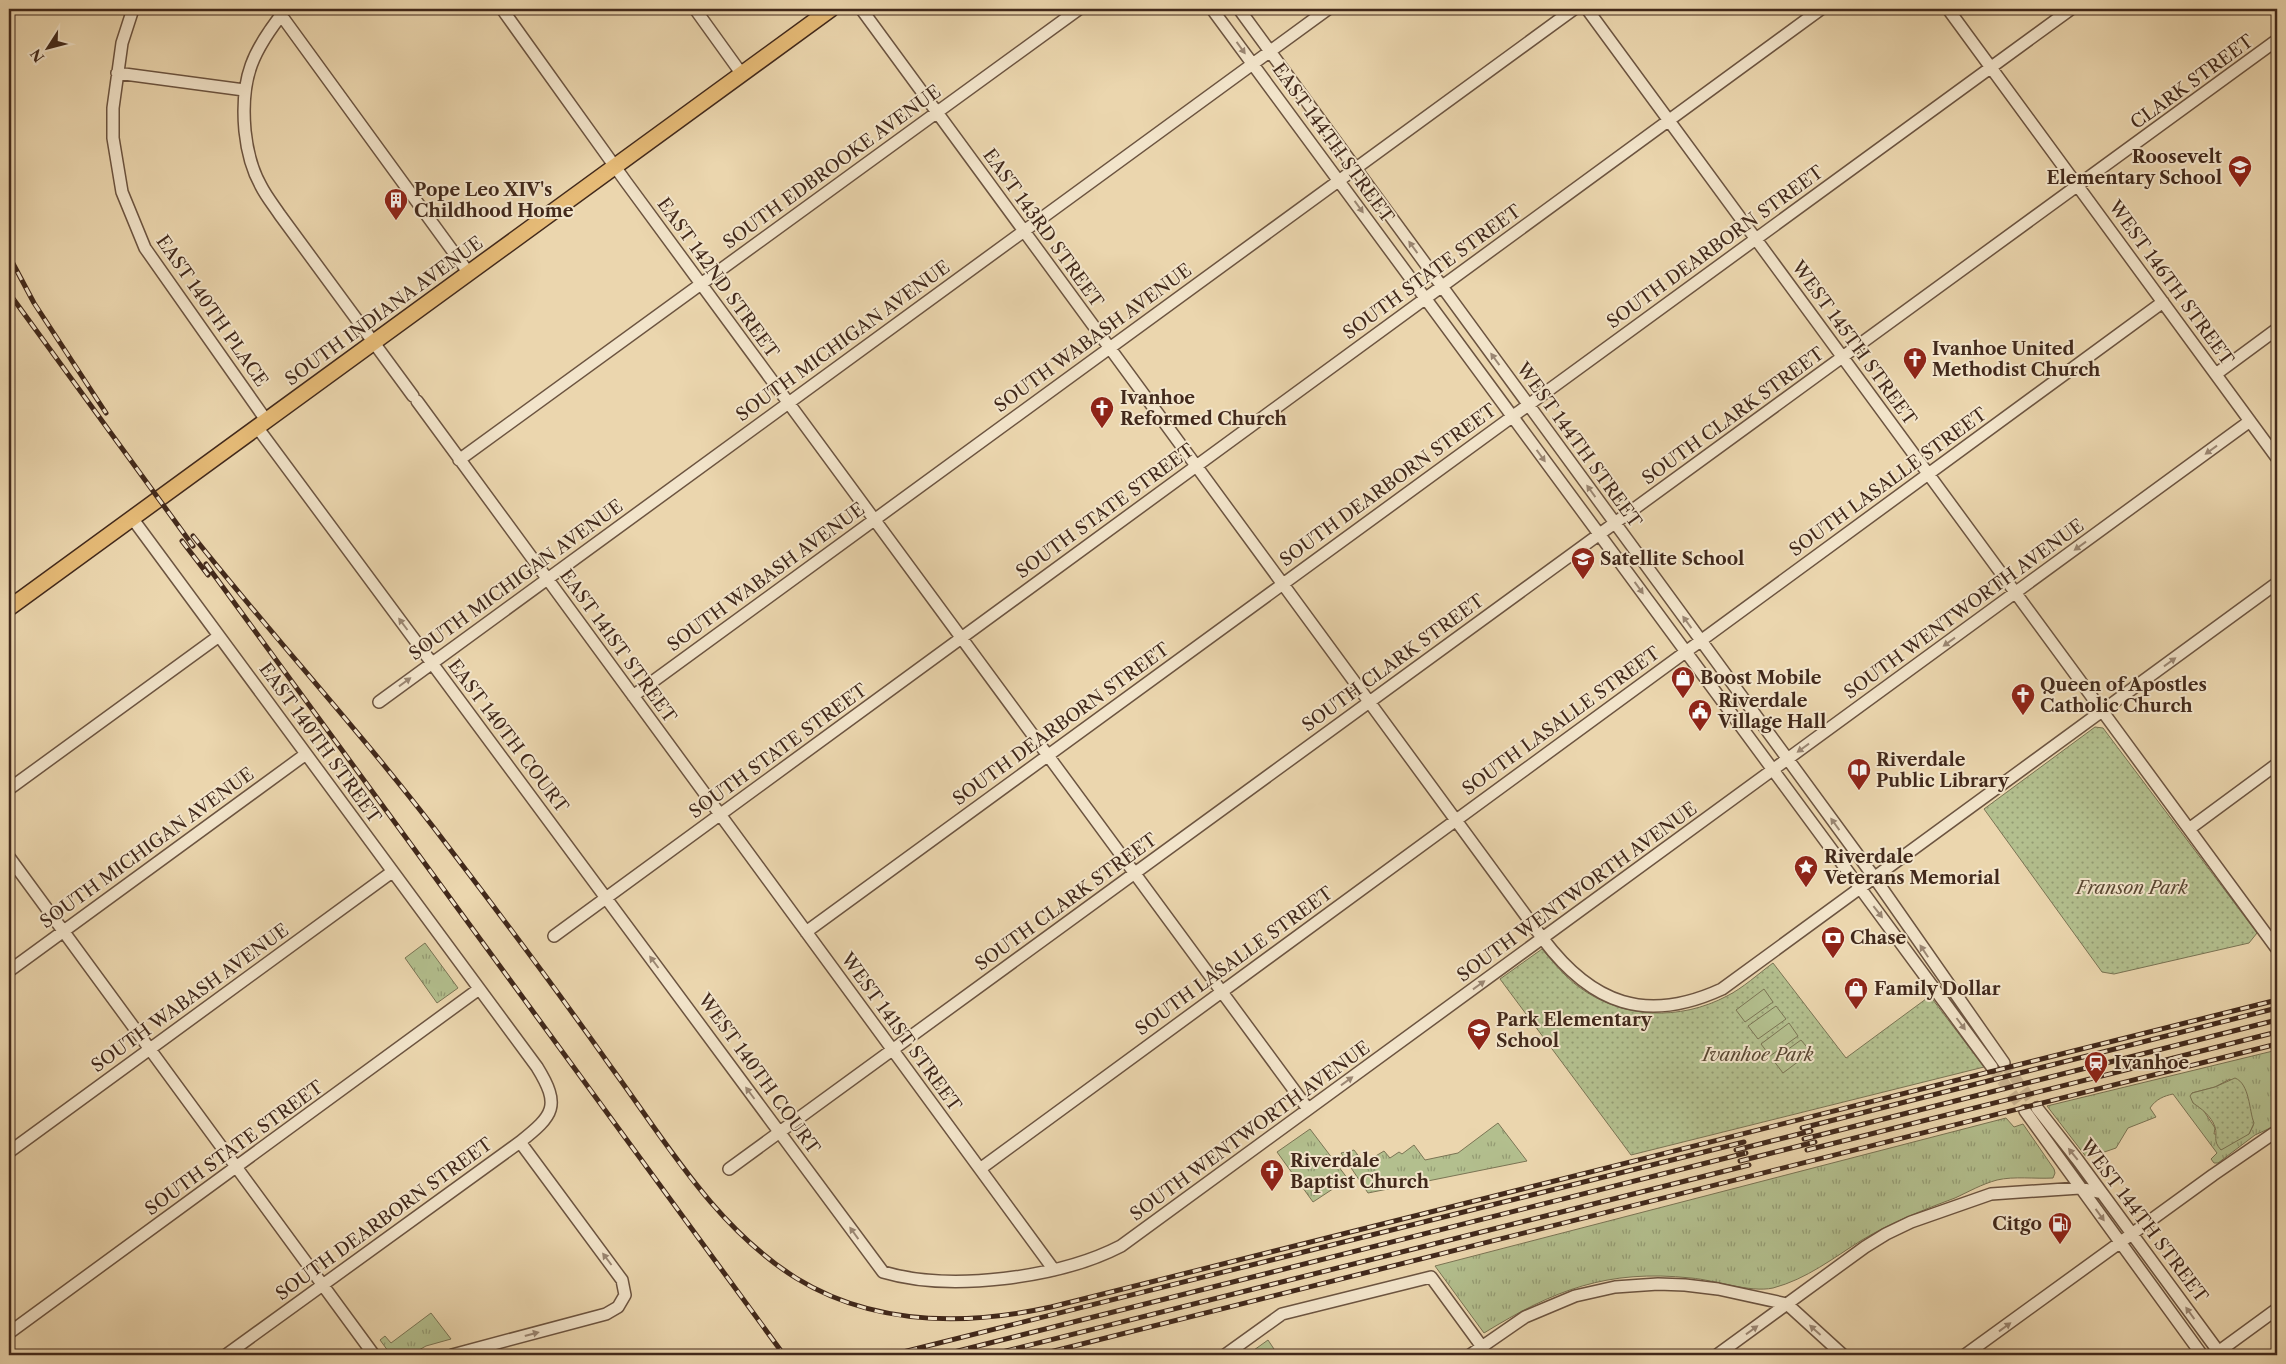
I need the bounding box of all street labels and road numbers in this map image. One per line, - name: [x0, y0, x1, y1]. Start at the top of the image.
- street label: CLARK STREET: [2126, 30, 2258, 134]
- street label: EAST 144TH STREET: [1268, 59, 1399, 228]
- street label: SOUTH EDBROOKE AVENUE: [719, 80, 945, 254]
- street label: EAST 143RD STREET: [978, 144, 1108, 312]
- street label: SOUTH DEARBORN STREET: [1602, 161, 1828, 333]
- street label: EAST 142ND STREET: [652, 194, 784, 363]
- street label: WEST 146TH STREET: [2103, 196, 2238, 370]
- street label: SOUTH STATE STREET: [1339, 200, 1526, 344]
- street label: EAST 140TH PLACE: [151, 231, 273, 391]
- street label: SOUTH INDIANA AVENUE: [281, 232, 487, 390]
- street label: SOUTH MICHIGAN AVENUE: [732, 256, 954, 426]
- street label: WEST 145TH STREET: [1786, 256, 1921, 430]
- street label: SOUTH WABASH AVENUE: [990, 259, 1196, 417]
- street label: SOUTH CLARK STREET: [1638, 342, 1829, 489]
- street label: WEST 144TH STREET: [1511, 357, 1647, 532]
- street label: SOUTH DEARBORN STREET: [1275, 399, 1501, 571]
- street label: SOUTH LASALLE STREET: [1785, 403, 1991, 561]
- street label: SOUTH STATE STREET: [1012, 439, 1199, 583]
- street label: SOUTH MICHIGAN AVENUE: [405, 495, 627, 665]
- street label: SOUTH WABASH AVENUE: [663, 498, 869, 656]
- street label: SOUTH WENTWORTH AVENUE: [1840, 515, 2088, 703]
- street label: EAST 141ST STREET: [555, 565, 681, 727]
- street label: SOUTH CLARK STREET: [1298, 589, 1489, 736]
- street label: SOUTH DEARBORN STREET: [948, 638, 1174, 810]
- street label: SOUTH LASALLE STREET: [1458, 642, 1664, 800]
- street label: EAST 140TH COURT: [443, 655, 573, 817]
- street label: EAST 140TH STREET: [254, 658, 386, 828]
- street label: SOUTH STATE STREET: [685, 679, 872, 823]
- street label: SOUTH MICHIGAN AVENUE: [36, 763, 258, 933]
- street label: SOUTH WENTWORTH AVENUE: [1453, 798, 1701, 986]
- street label: SOUTH CLARK STREET: [971, 828, 1162, 975]
- street label: SOUTH LASALLE STREET: [1131, 882, 1337, 1040]
- street label: SOUTH WABASH AVENUE: [87, 919, 293, 1077]
- street label: WEST 141ST STREET: [836, 948, 966, 1116]
- street label: WEST 140TH COURT: [693, 989, 825, 1159]
- street label: SOUTH WENTWORTH AVENUE: [1126, 1037, 1374, 1225]
- street label: SOUTH STATE STREET: [141, 1076, 328, 1220]
- street label: SOUTH DEARBORN STREET: [271, 1133, 497, 1305]
- street label: WEST 144TH STREET: [2075, 1134, 2213, 1307]

